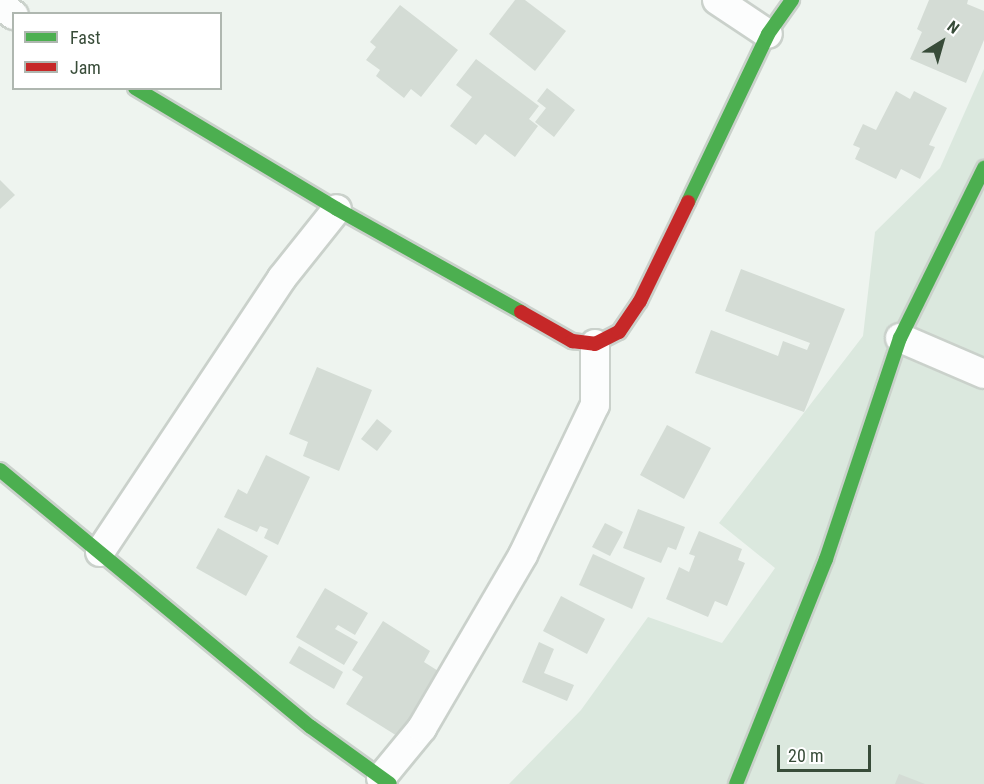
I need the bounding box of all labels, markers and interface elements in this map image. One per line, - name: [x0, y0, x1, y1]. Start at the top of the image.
- legend: [12, 12, 222, 90]
- north arrow: [912, 12, 972, 72]
- text: N: [943, 17, 963, 38]
- text: Fast: [70, 27, 101, 48]
- text: Jam: [70, 57, 101, 78]
- scale bar: [780, 733, 874, 771]
- text: 20 m: [788, 745, 823, 766]

